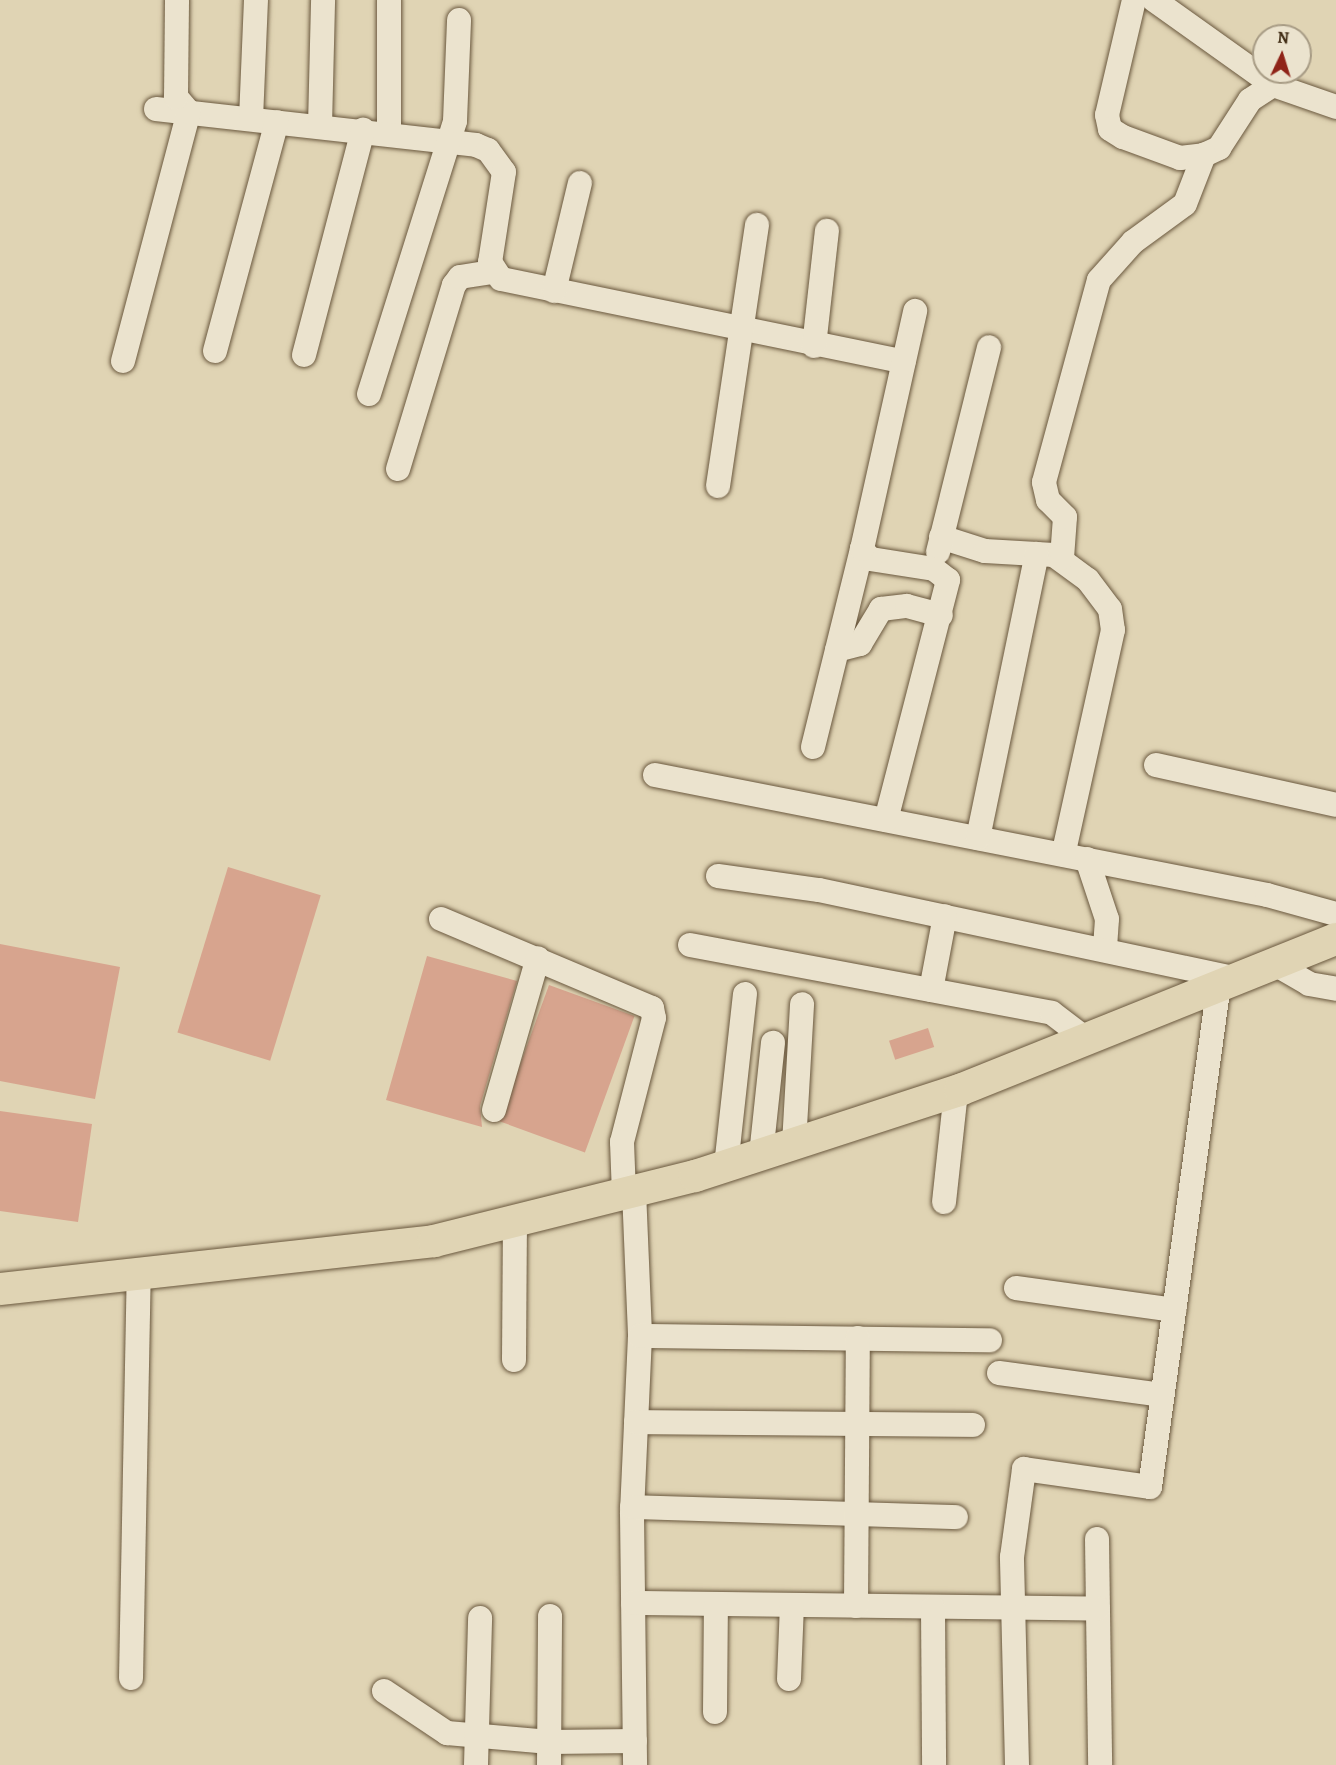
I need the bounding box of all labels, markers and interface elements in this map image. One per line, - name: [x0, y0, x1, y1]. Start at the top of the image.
- north arrow: [1252, 24, 1312, 84]
- text: N: [1277, 27, 1290, 49]

